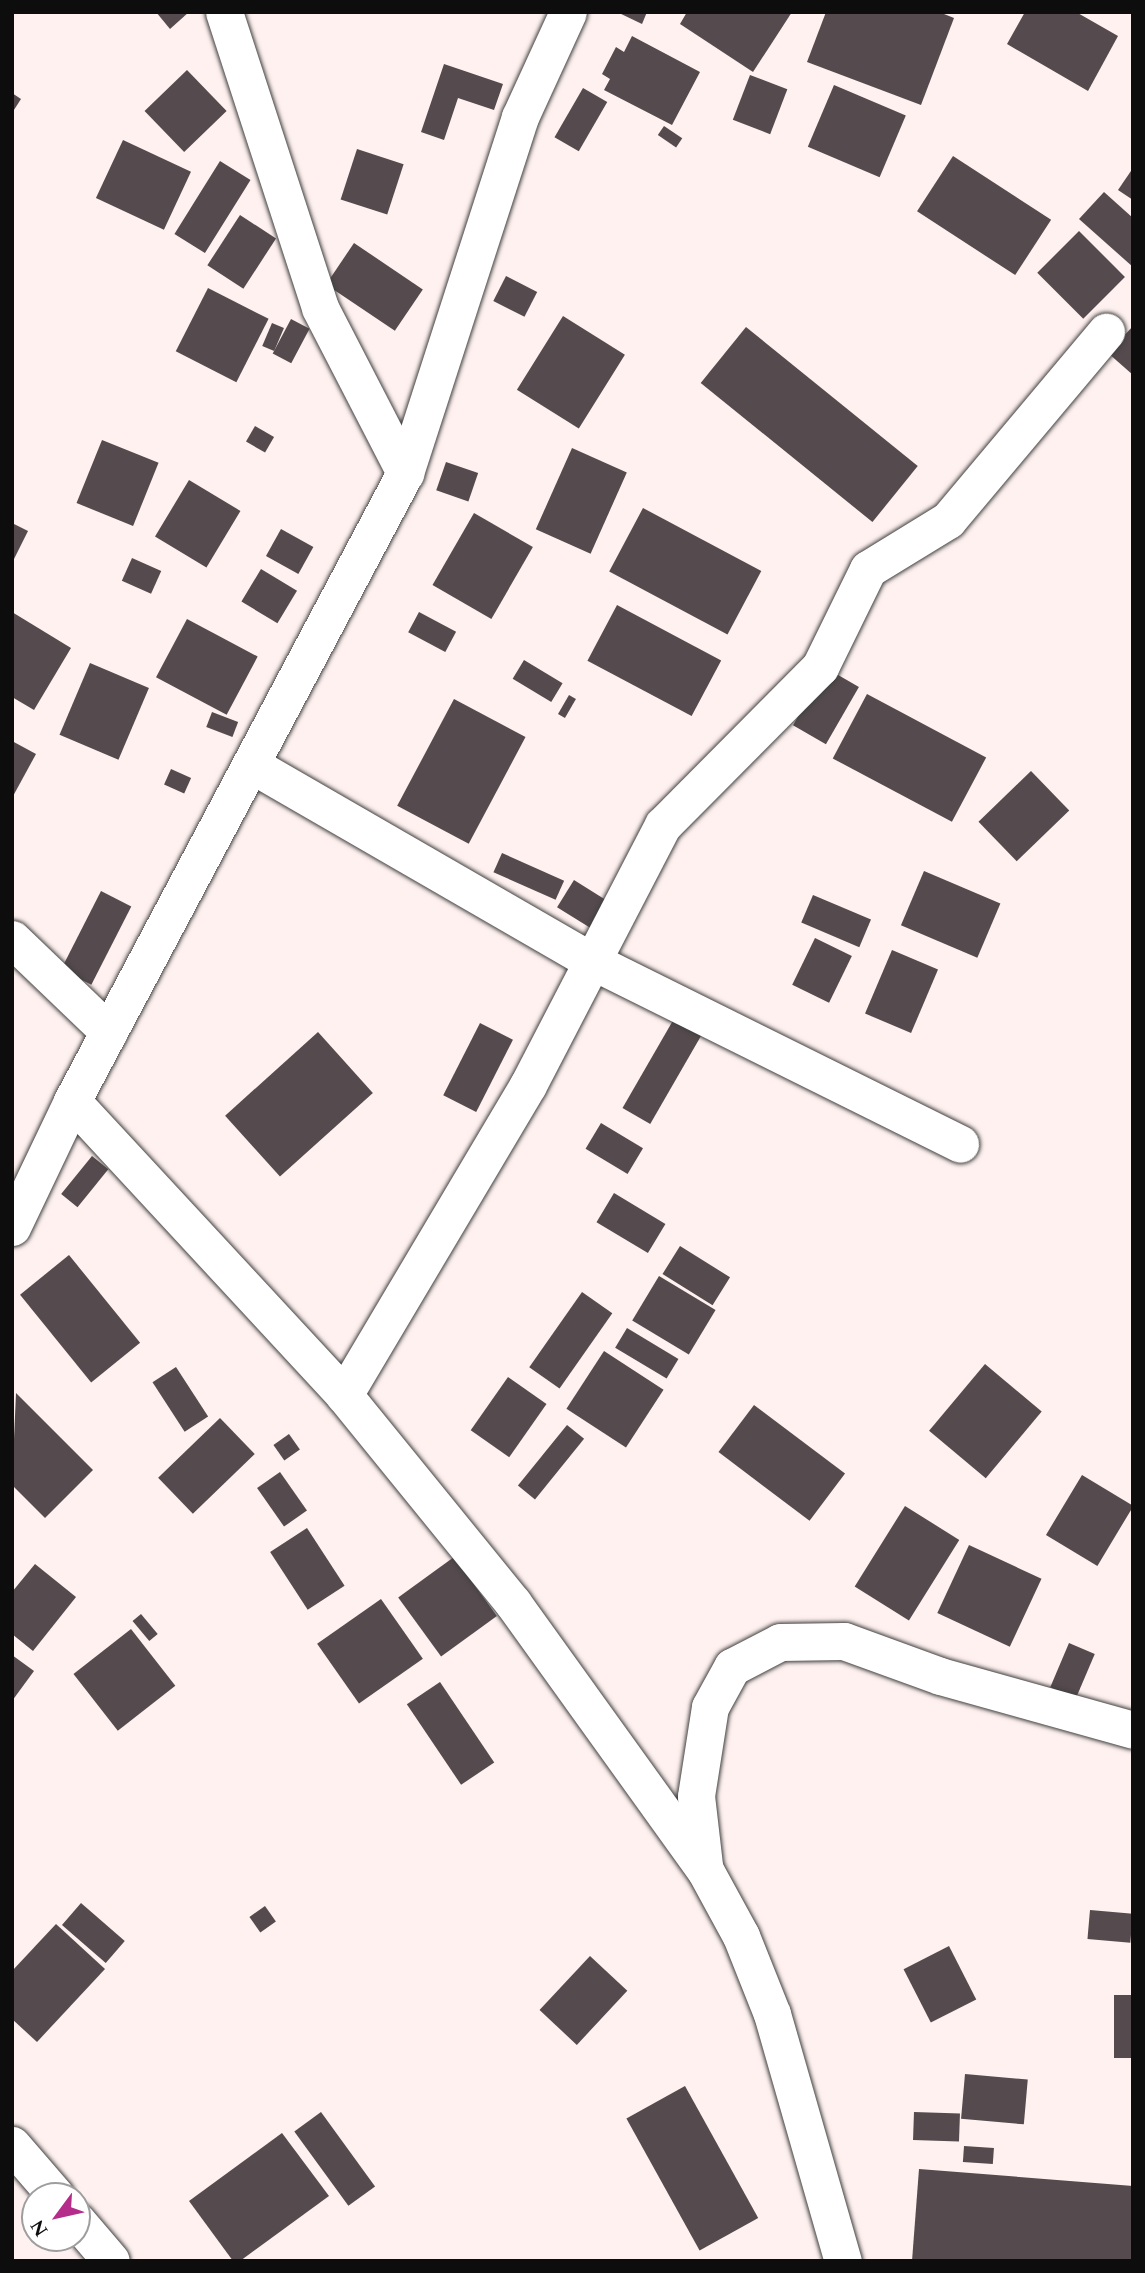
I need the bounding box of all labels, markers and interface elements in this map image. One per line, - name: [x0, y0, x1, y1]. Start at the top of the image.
- north arrow: [21, 2182, 91, 2252]
- text: N: [23, 2213, 56, 2242]

